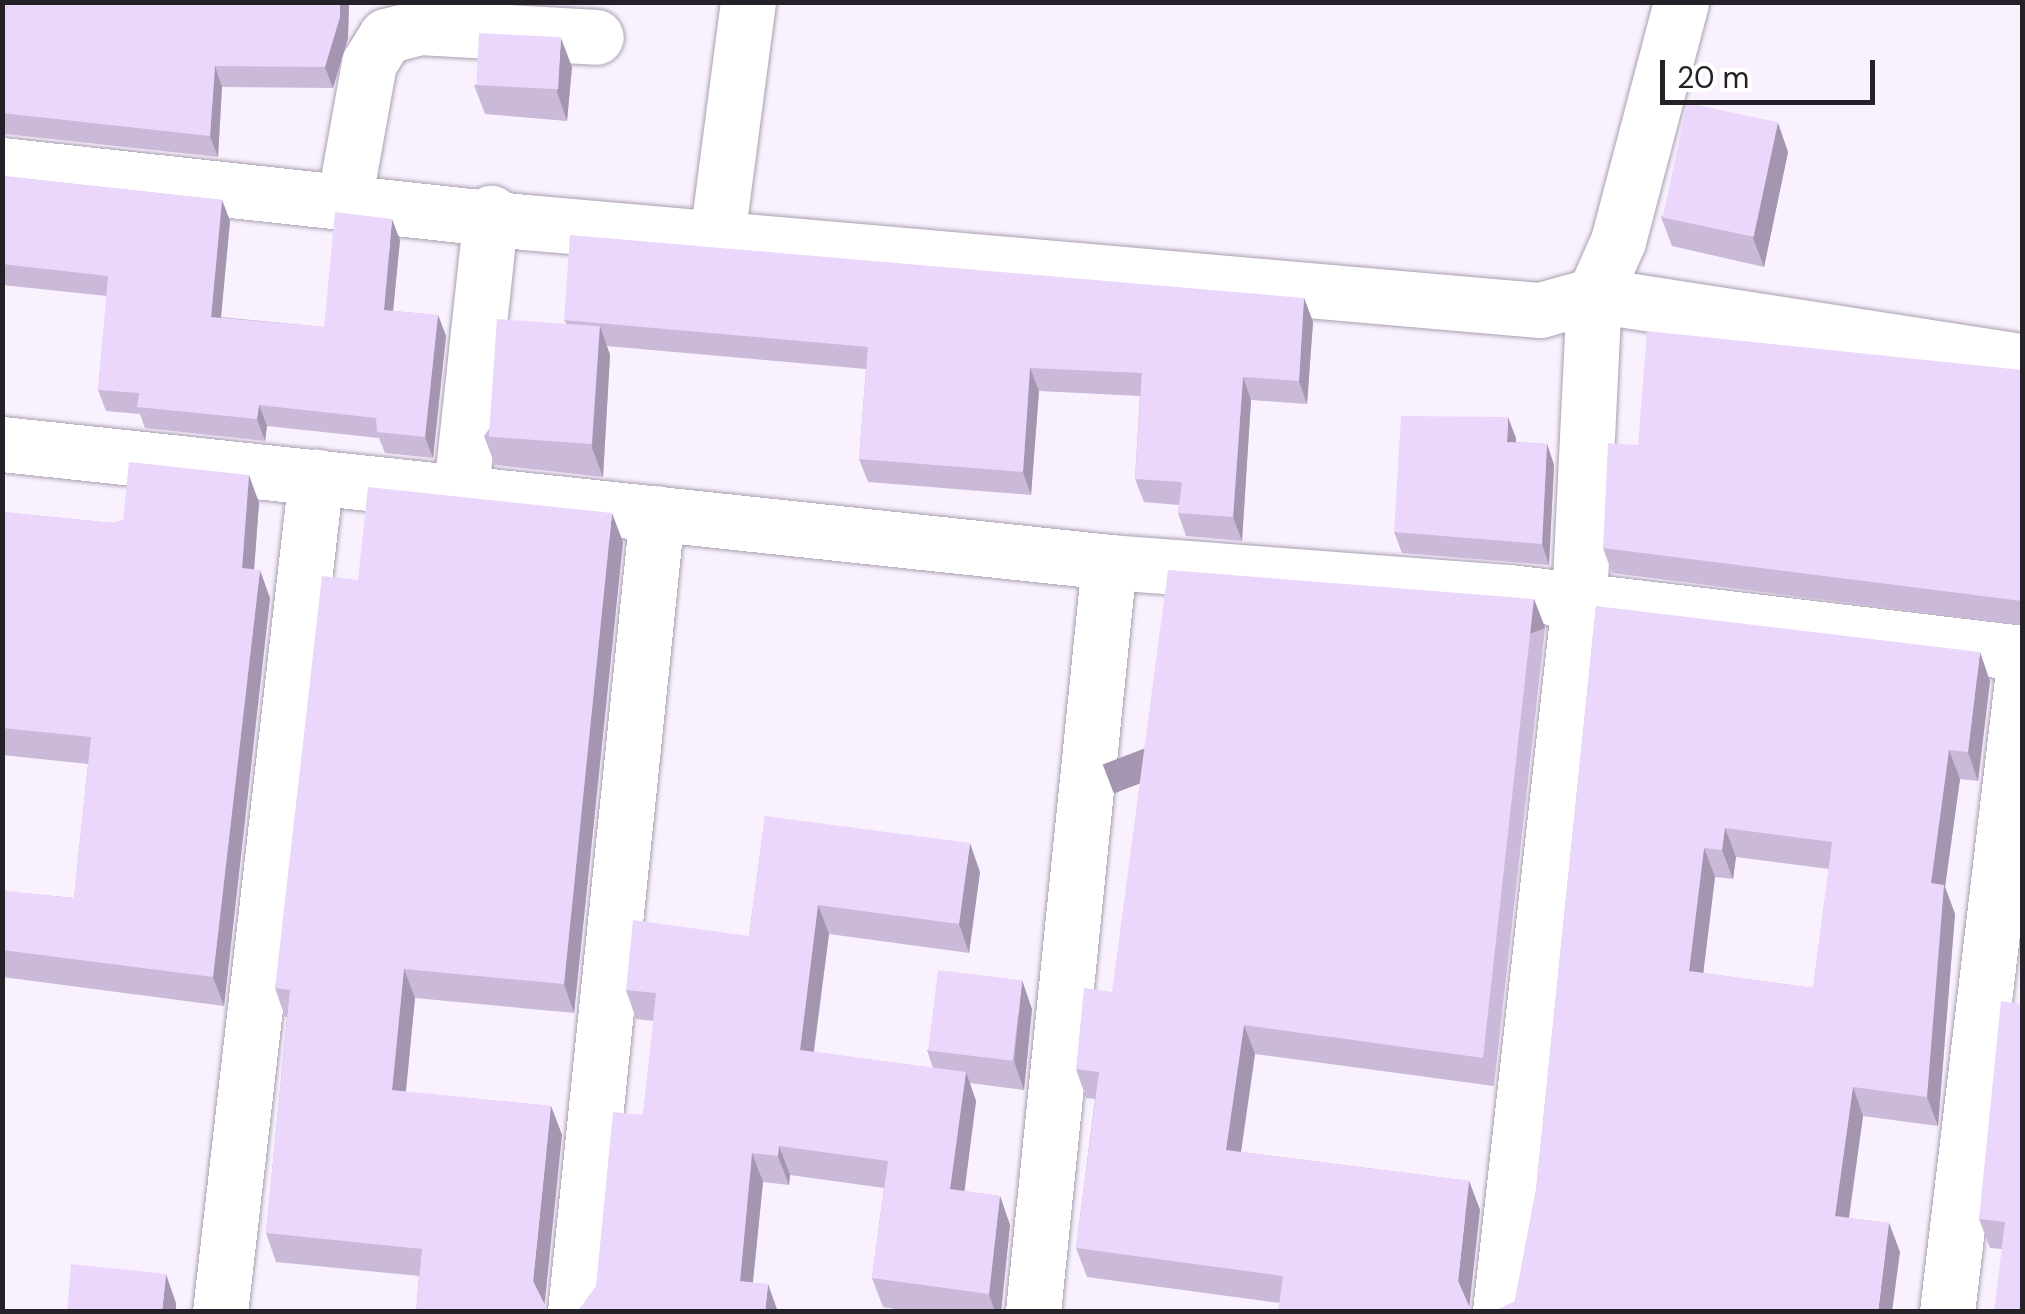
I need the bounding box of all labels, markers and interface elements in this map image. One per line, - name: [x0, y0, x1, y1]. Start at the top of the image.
- scale bar: [1665, 40, 1880, 102]
- text: 20 m: [1677, 58, 1749, 97]

